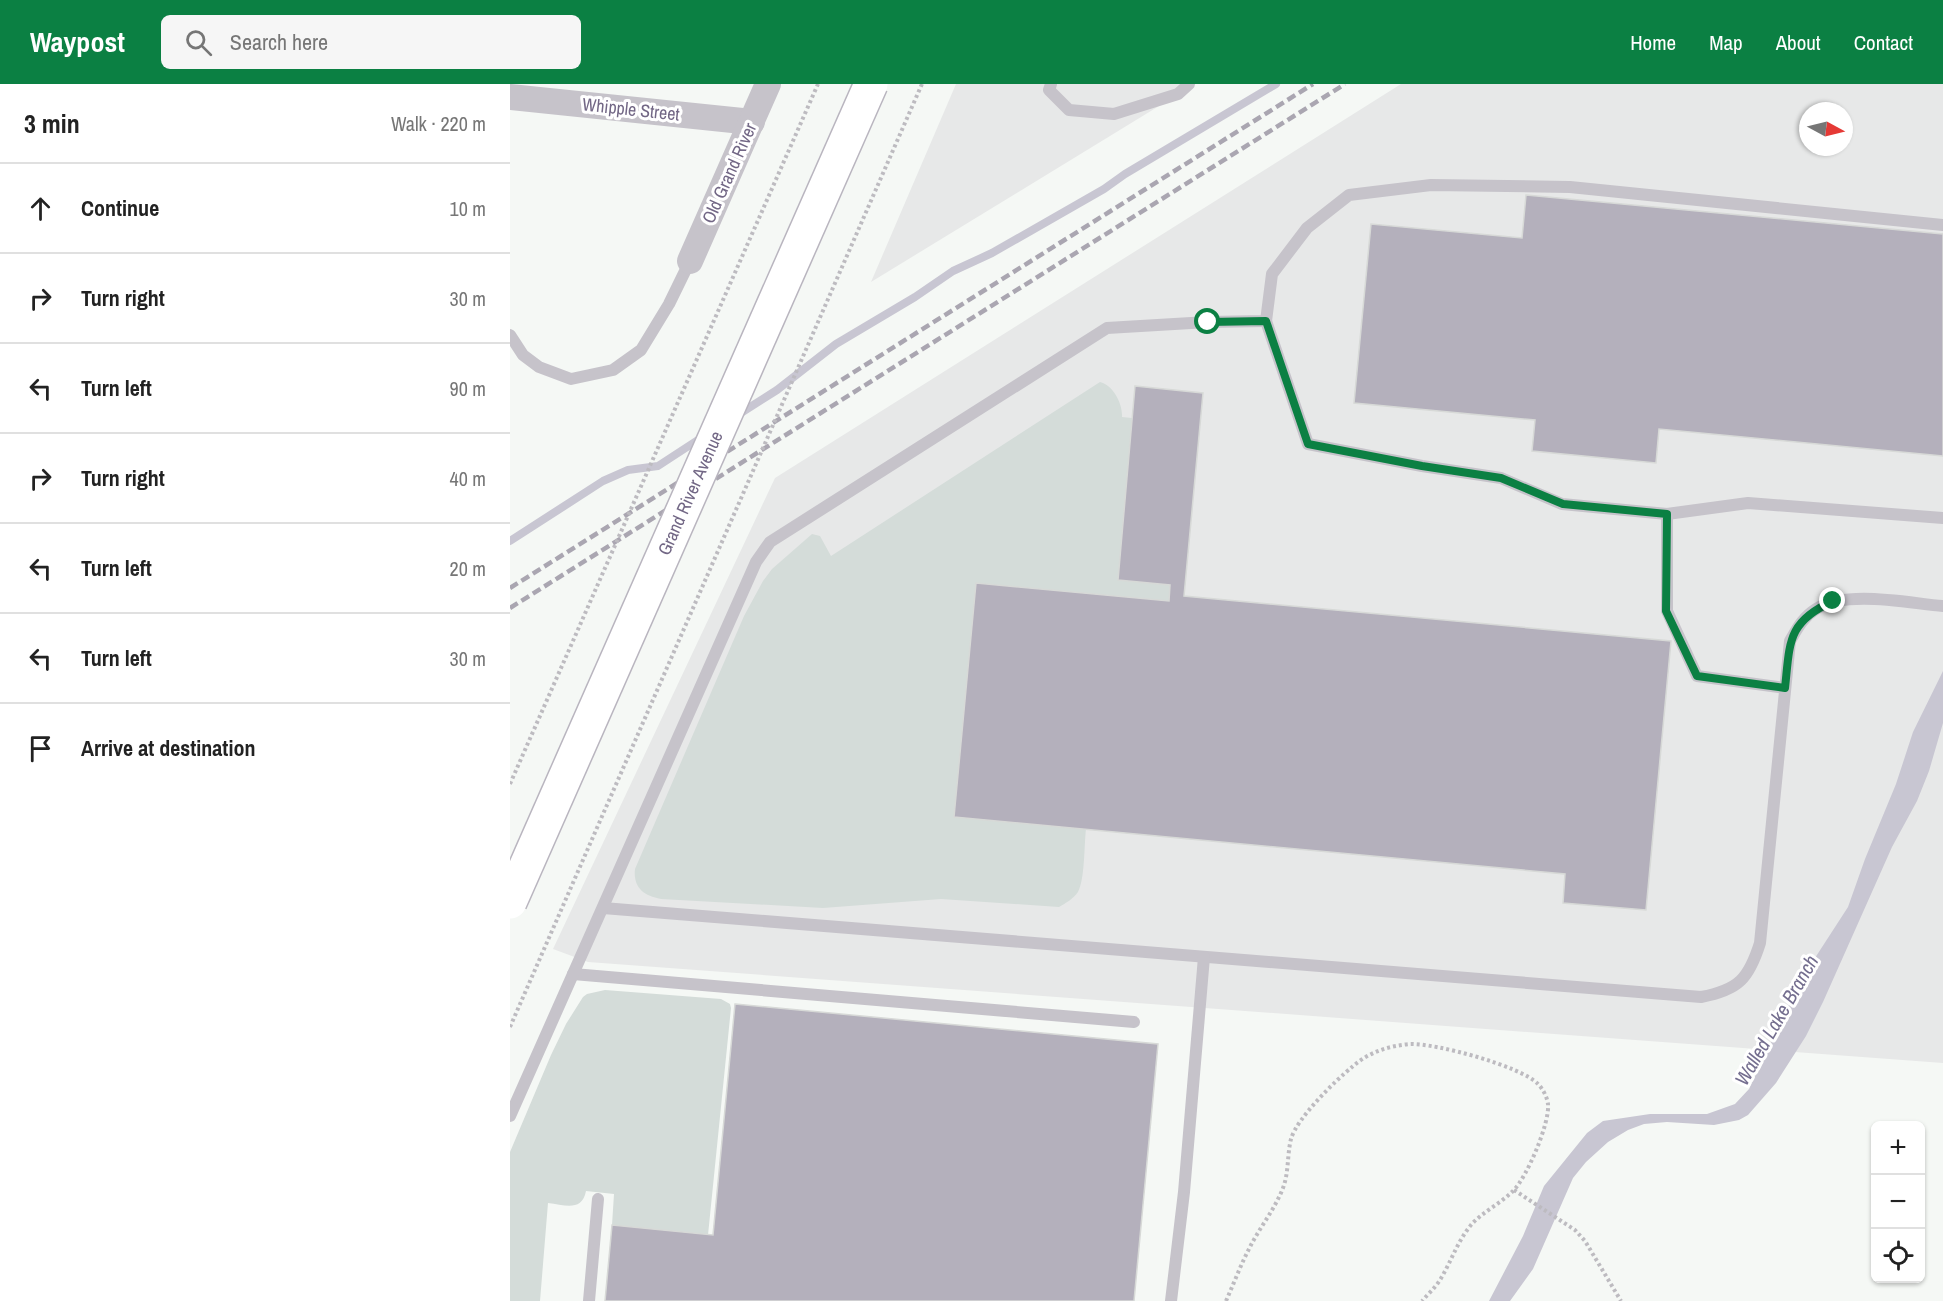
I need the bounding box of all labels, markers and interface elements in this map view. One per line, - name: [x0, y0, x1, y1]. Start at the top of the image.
- search box: [161, 15, 581, 69]
- text: Waypost: [30, 23, 125, 61]
- icon: search: [182, 26, 215, 59]
- text: Search here: [230, 27, 328, 57]
- text: Home: [1630, 28, 1676, 57]
- text: Map: [1709, 28, 1743, 57]
- text: About: [1776, 28, 1821, 57]
- text: Contact: [1854, 28, 1913, 57]
- street label: Whipple Street: [581, 91, 681, 127]
- north arrow: [1799, 102, 1853, 156]
- text: 3 min: [24, 106, 80, 141]
- text: Walk · 220 m: [391, 110, 486, 137]
- street label: Old Grand River: [696, 119, 762, 227]
- icon: ahead: [24, 192, 57, 225]
- text: Continue: [81, 193, 159, 223]
- text: 10 m: [450, 195, 486, 222]
- icon: right: [24, 282, 57, 315]
- text: Turn right: [81, 283, 165, 313]
- text: 30 m: [450, 285, 486, 312]
- route start: [1194, 308, 1220, 334]
- icon: left: [24, 372, 57, 405]
- text: Turn left: [81, 373, 152, 403]
- text: 90 m: [450, 375, 486, 402]
- street label: Grand River Avenue: [651, 427, 729, 559]
- icon: right: [24, 462, 57, 495]
- text: Turn right: [81, 463, 165, 493]
- text: 40 m: [450, 465, 486, 492]
- icon: left: [24, 552, 57, 585]
- text: Turn left: [81, 553, 152, 583]
- text: 20 m: [450, 555, 486, 582]
- route end: [1819, 587, 1845, 613]
- icon: left: [24, 642, 57, 675]
- text: Turn left: [81, 643, 152, 673]
- text: 30 m: [450, 645, 486, 672]
- icon: arrive: [24, 732, 57, 765]
- text: Arrive at destination: [81, 733, 255, 763]
- water label: Walled Lake Branch: [1728, 950, 1824, 1090]
- map controls: [1871, 1121, 1925, 1283]
- button: +: [1871, 1121, 1925, 1175]
- button: −: [1871, 1175, 1925, 1229]
- button: locate: [1871, 1229, 1925, 1283]

